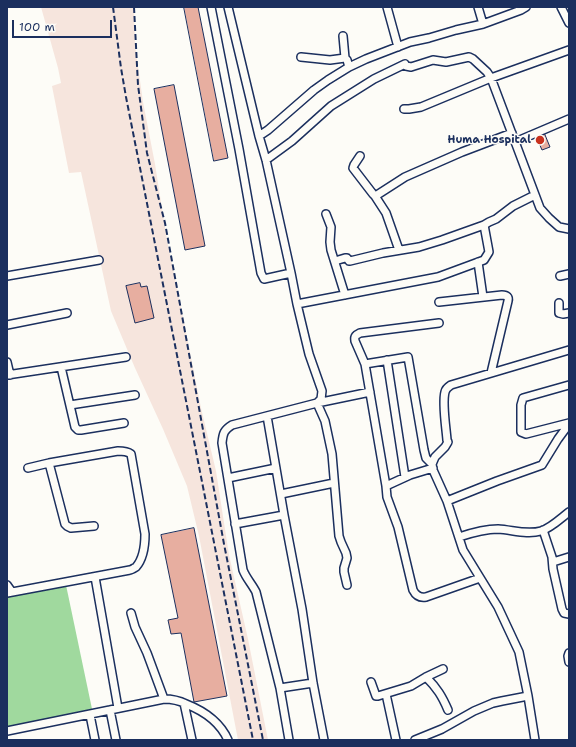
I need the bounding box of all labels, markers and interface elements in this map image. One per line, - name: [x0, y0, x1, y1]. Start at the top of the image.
- scale bar: [14, 12, 114, 38]
- text: 100 m: [19, 19, 55, 35]
- place label: Huma Hospital: [448, 133, 531, 147]
- marker: Huma Hospital: [534, 134, 546, 146]

